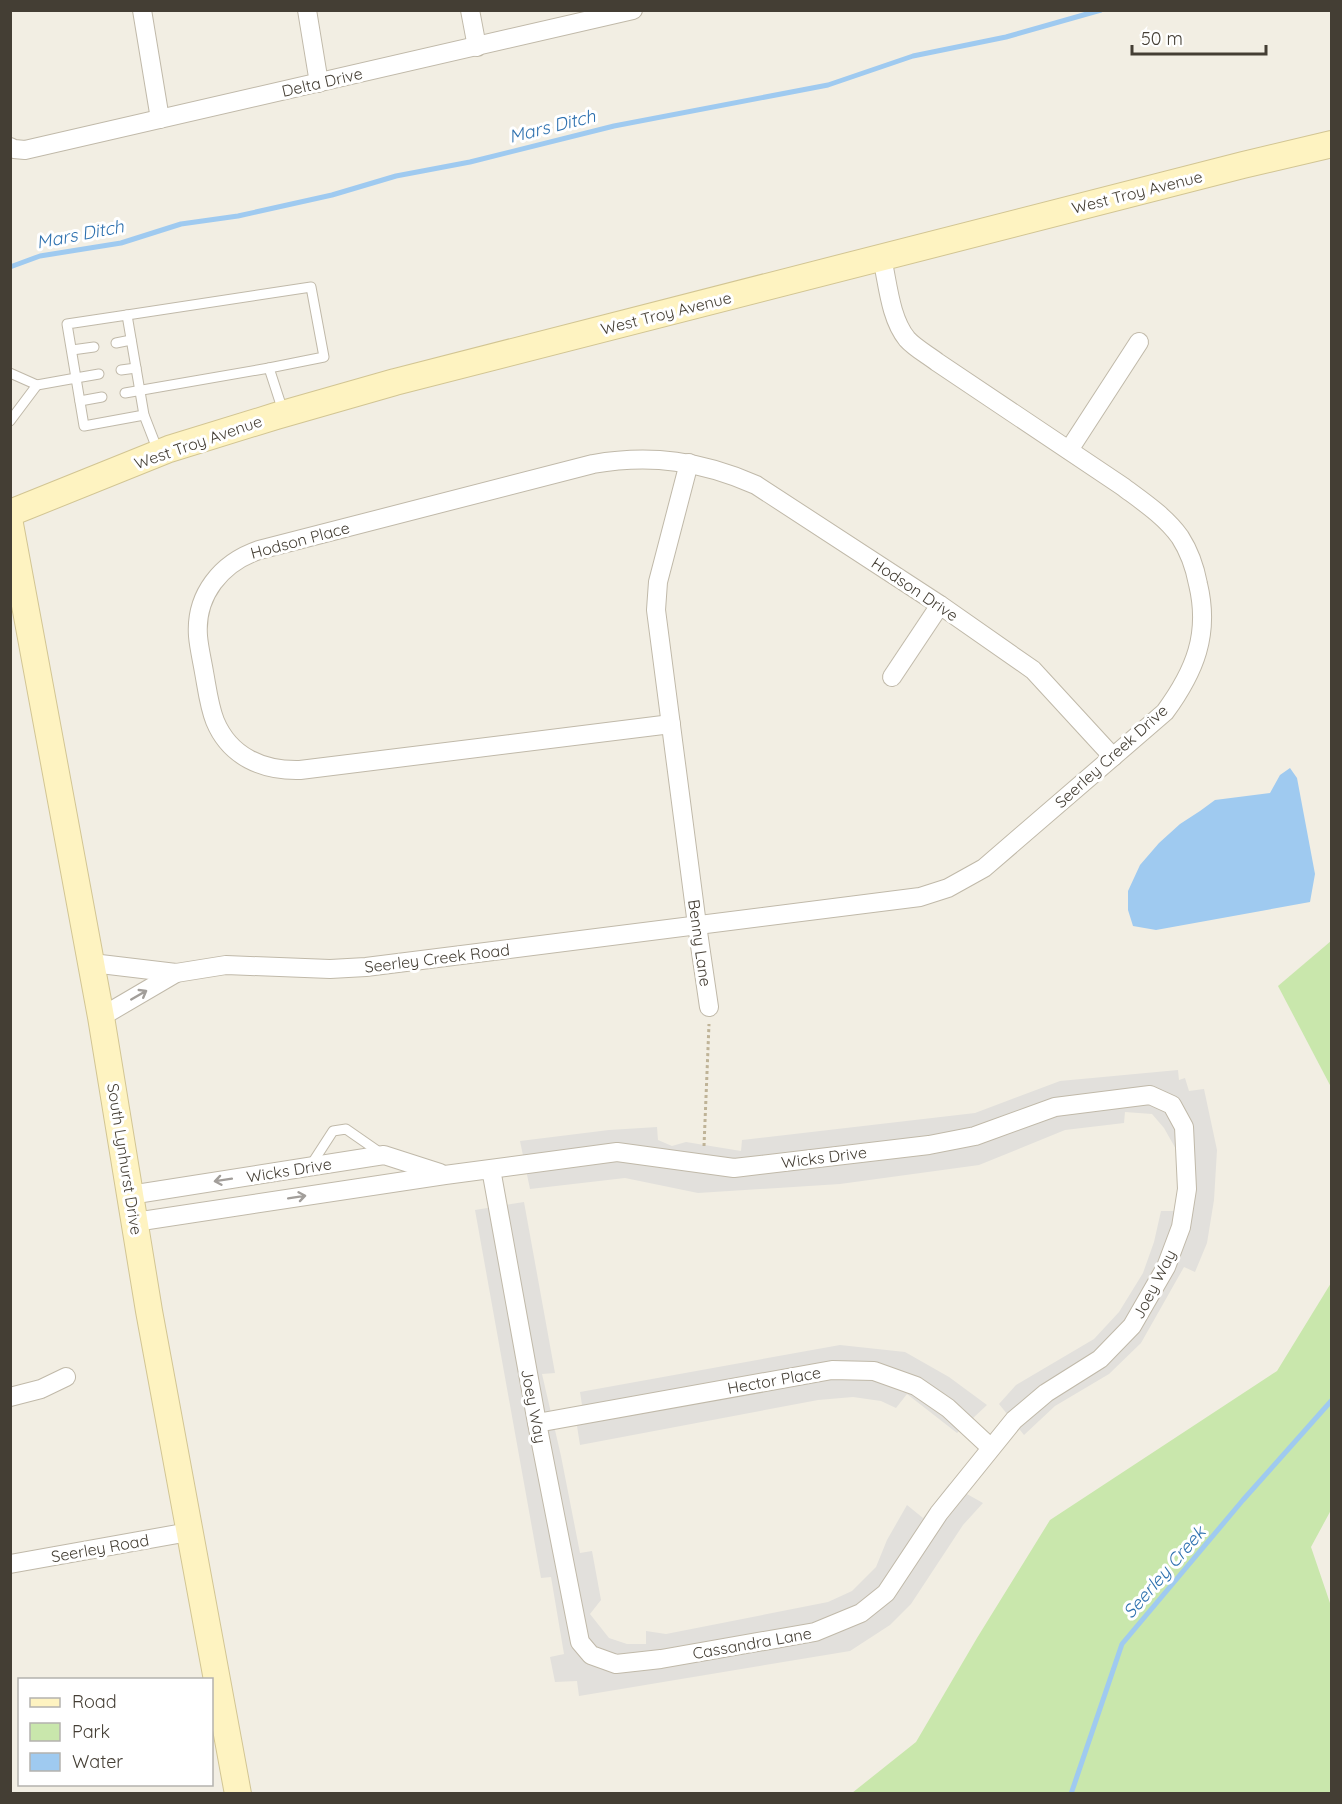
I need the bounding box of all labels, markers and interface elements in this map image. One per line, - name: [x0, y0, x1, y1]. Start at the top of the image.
- scale bar: [1132, 18, 1266, 56]
- text: 50 m: [1141, 27, 1183, 50]
- street label: Delta Drive: [280, 63, 364, 101]
- water label: Mars Ditch: [506, 104, 598, 148]
- street label: West Troy Avenue: [1070, 166, 1204, 218]
- water label: Mars Ditch: [34, 214, 126, 254]
- street label: West Troy Avenue: [599, 287, 733, 339]
- street label: West Troy Avenue: [131, 411, 265, 473]
- street label: Hodson Place: [248, 517, 352, 563]
- street label: Hodson Drive: [868, 553, 962, 625]
- street label: Seerley Creek Drive: [1050, 700, 1172, 812]
- street label: Benny Lane: [684, 898, 716, 988]
- street label: Seerley Creek Road: [363, 939, 511, 977]
- one-way arrow: [130, 989, 147, 1001]
- street label: South Lynhurst Drive: [103, 1082, 147, 1236]
- street label: Wicks Drive: [780, 1142, 868, 1172]
- street label: Wicks Drive: [245, 1153, 333, 1187]
- one-way arrow: [214, 1175, 233, 1186]
- one-way arrow: [286, 1192, 306, 1203]
- street label: Joey Way: [1128, 1246, 1180, 1322]
- street label: Hector Place: [726, 1362, 822, 1398]
- street label: Joey Way: [517, 1367, 551, 1445]
- water label: Seerley Creek: [1118, 1520, 1211, 1623]
- street label: Seerley Road: [50, 1530, 150, 1566]
- street label: Cassandra Lane: [691, 1623, 813, 1663]
- legend: [18, 1678, 213, 1786]
- text: Road: [72, 1690, 117, 1713]
- text: Park: [72, 1720, 110, 1743]
- text: Water: [72, 1750, 123, 1773]

